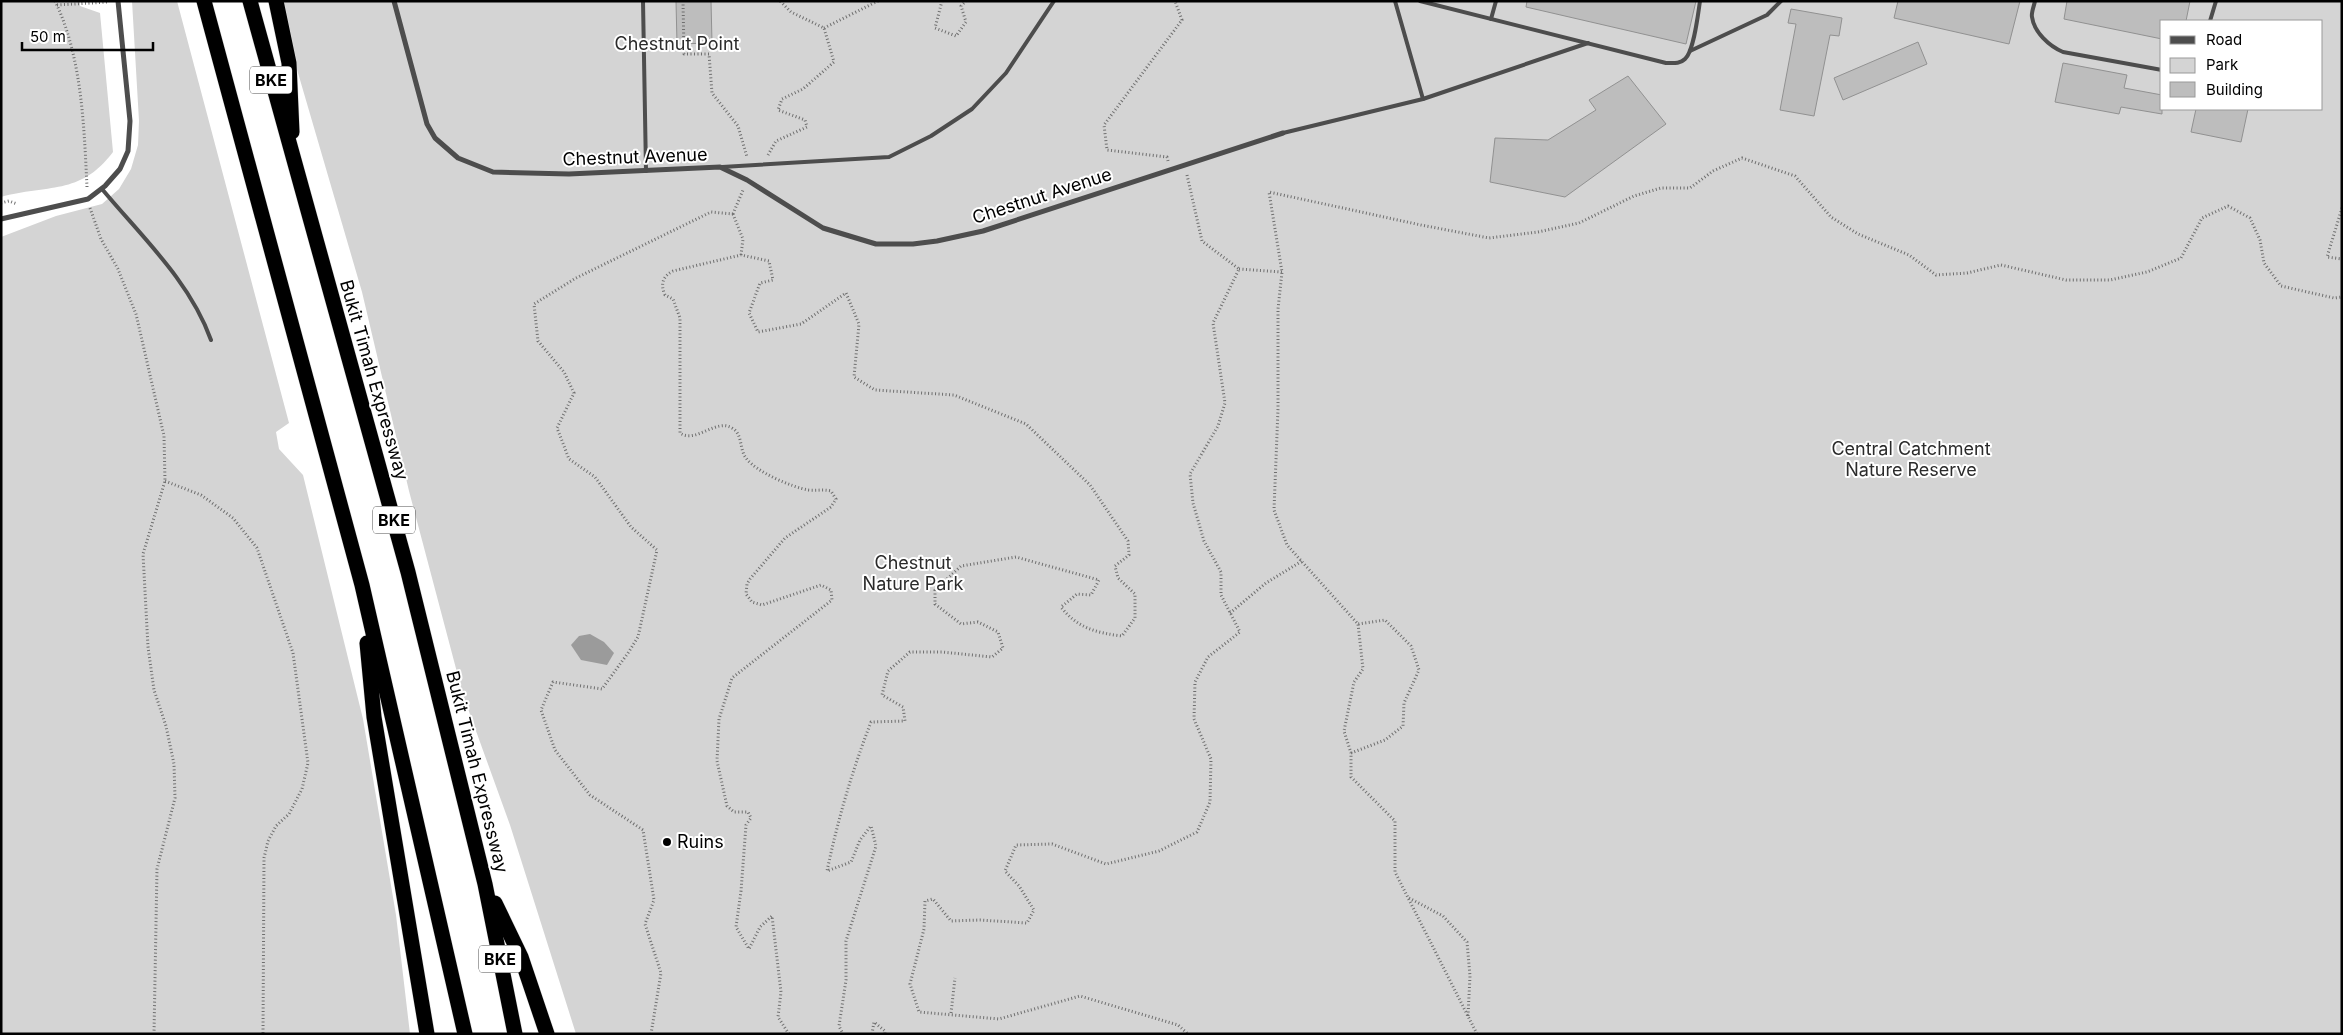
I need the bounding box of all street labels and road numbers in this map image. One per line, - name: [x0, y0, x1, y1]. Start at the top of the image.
- road number: BKE: [250, 66, 292, 94]
- street label: Chestnut Avenue: [562, 143, 708, 170]
- street label: Chestnut Avenue: [970, 163, 1114, 228]
- street label: Bukit Timah Expressway: [336, 277, 413, 482]
- road number: BKE: [373, 506, 415, 534]
- street label: Bukit Timah Expressway: [442, 669, 513, 875]
- road number: BKE: [479, 946, 521, 972]

